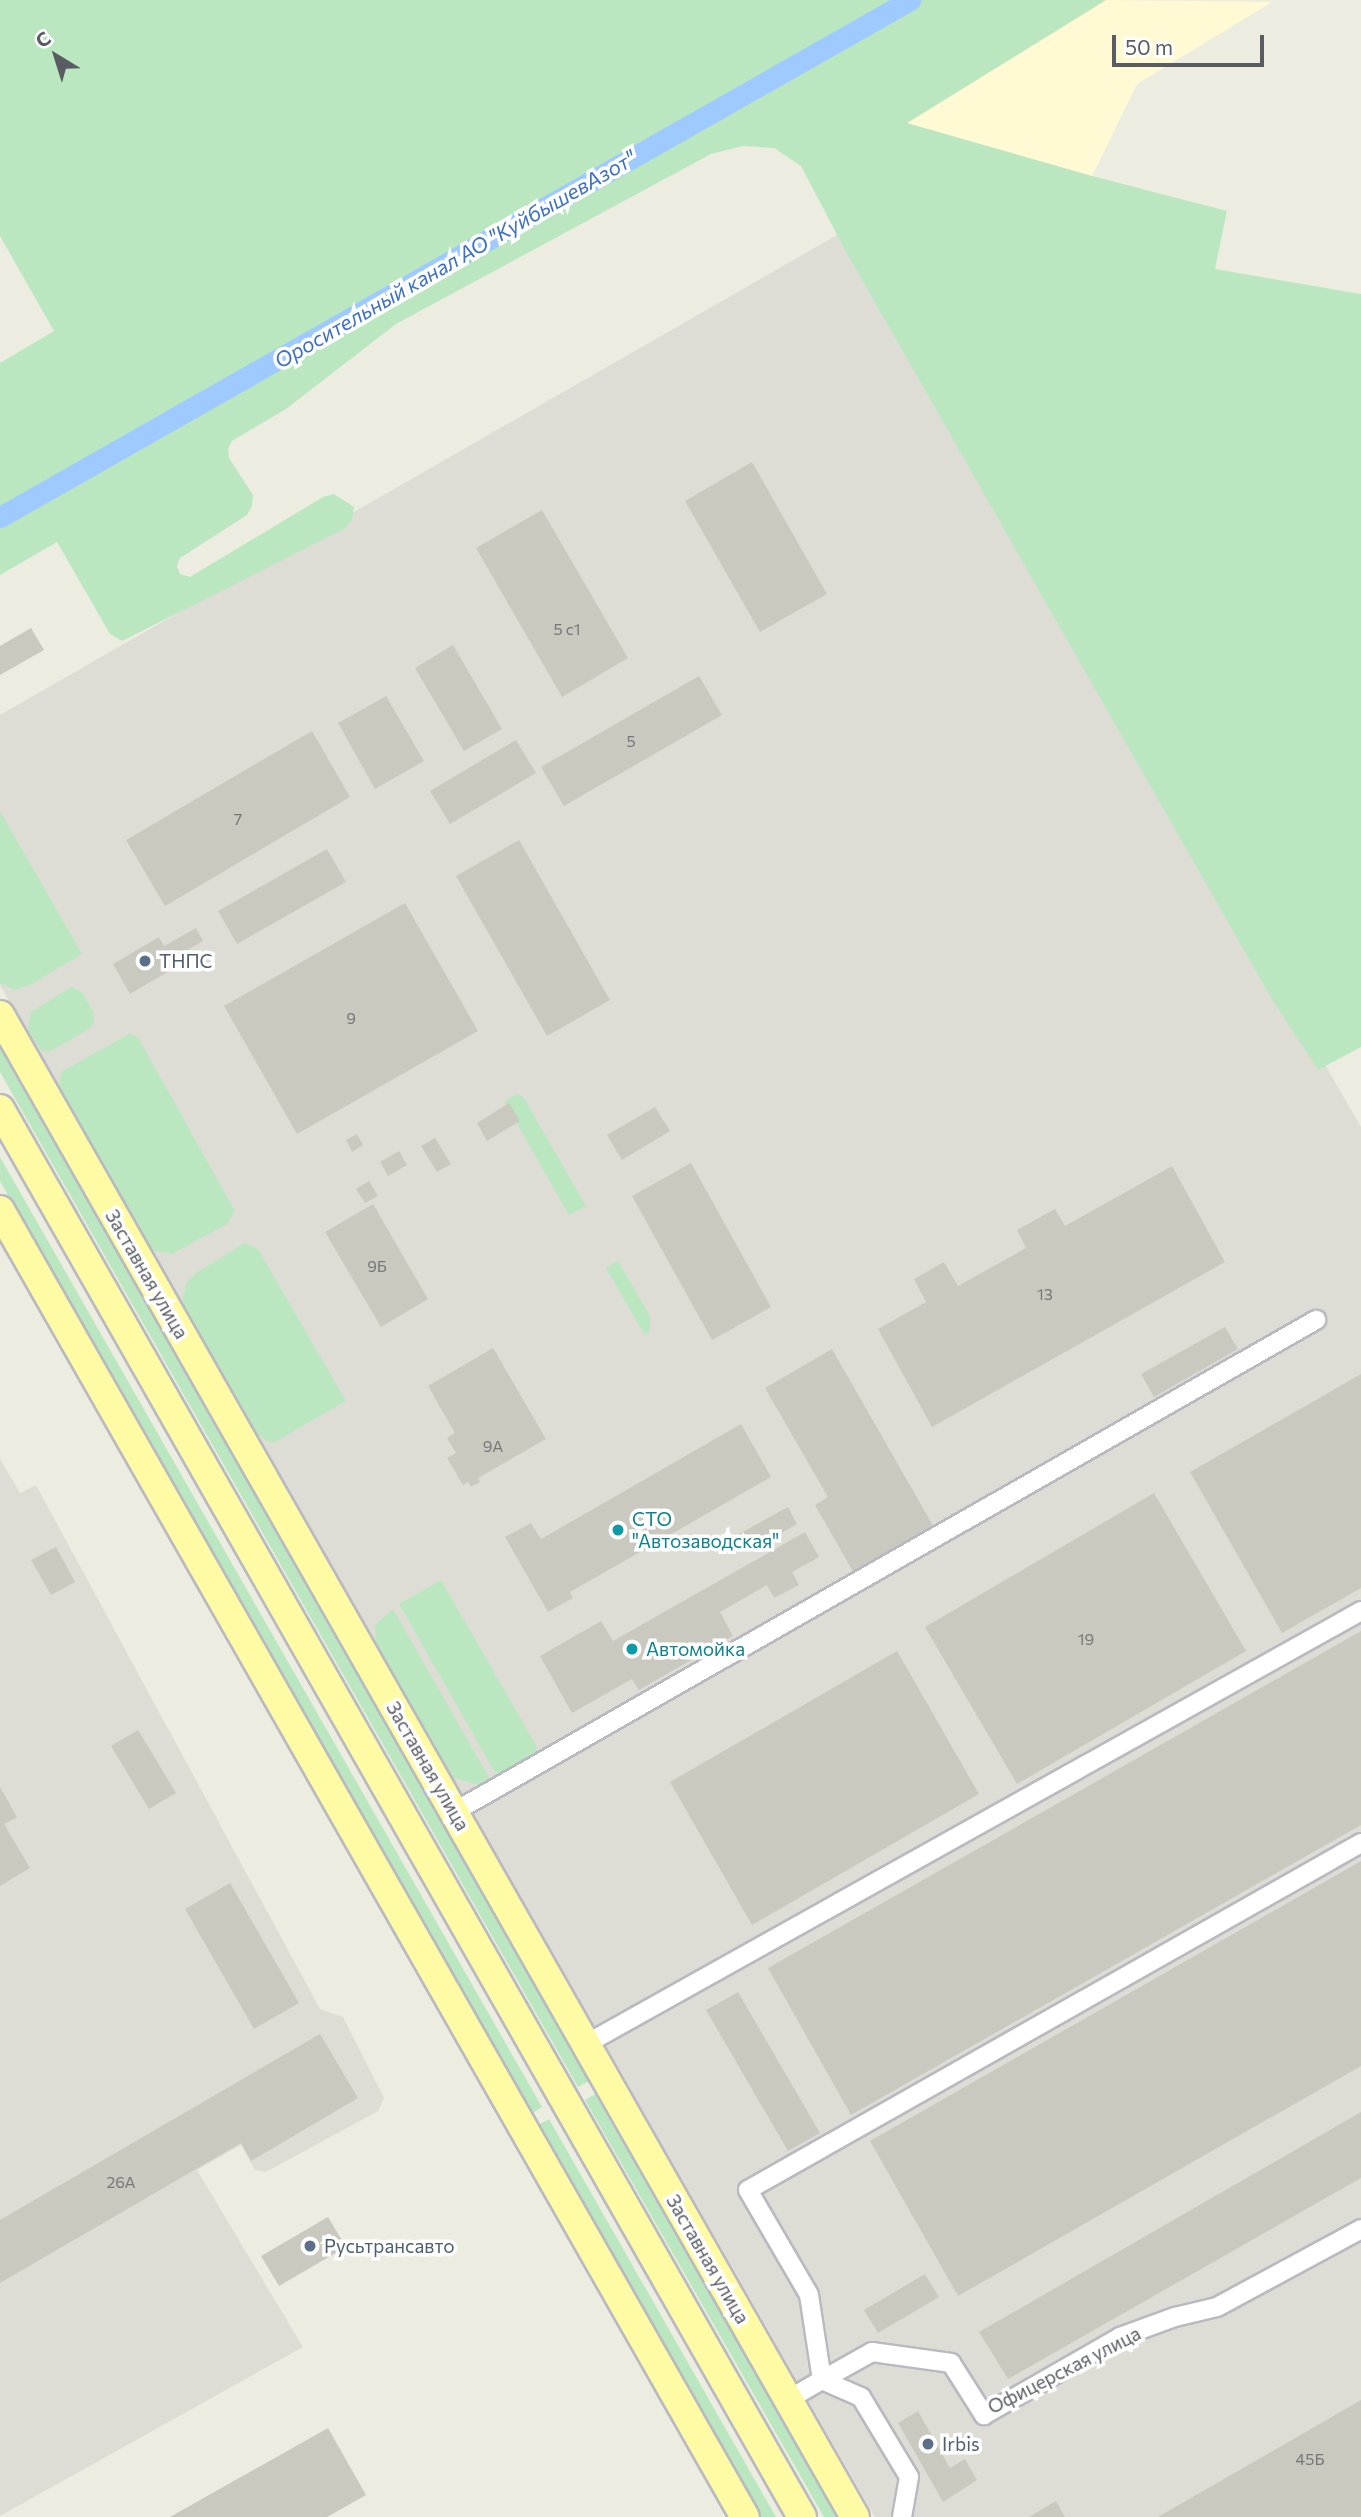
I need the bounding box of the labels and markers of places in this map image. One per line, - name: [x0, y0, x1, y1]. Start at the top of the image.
- place label: ТНПС: [159, 950, 213, 972]
- marker: ТНПС: [137, 953, 153, 969]
- place label: СТО "Автозаводская": [632, 1508, 779, 1552]
- marker: СТО "Автозаводская": [610, 1522, 626, 1538]
- place label: Автомойка: [646, 1638, 745, 1660]
- marker: Автомойка: [624, 1641, 640, 1657]
- place label: Русьтрансавто: [324, 2235, 455, 2257]
- marker: Русьтрансавто: [302, 2238, 318, 2254]
- place label: Irbis: [942, 2433, 980, 2455]
- marker: Irbis: [920, 2436, 936, 2452]

